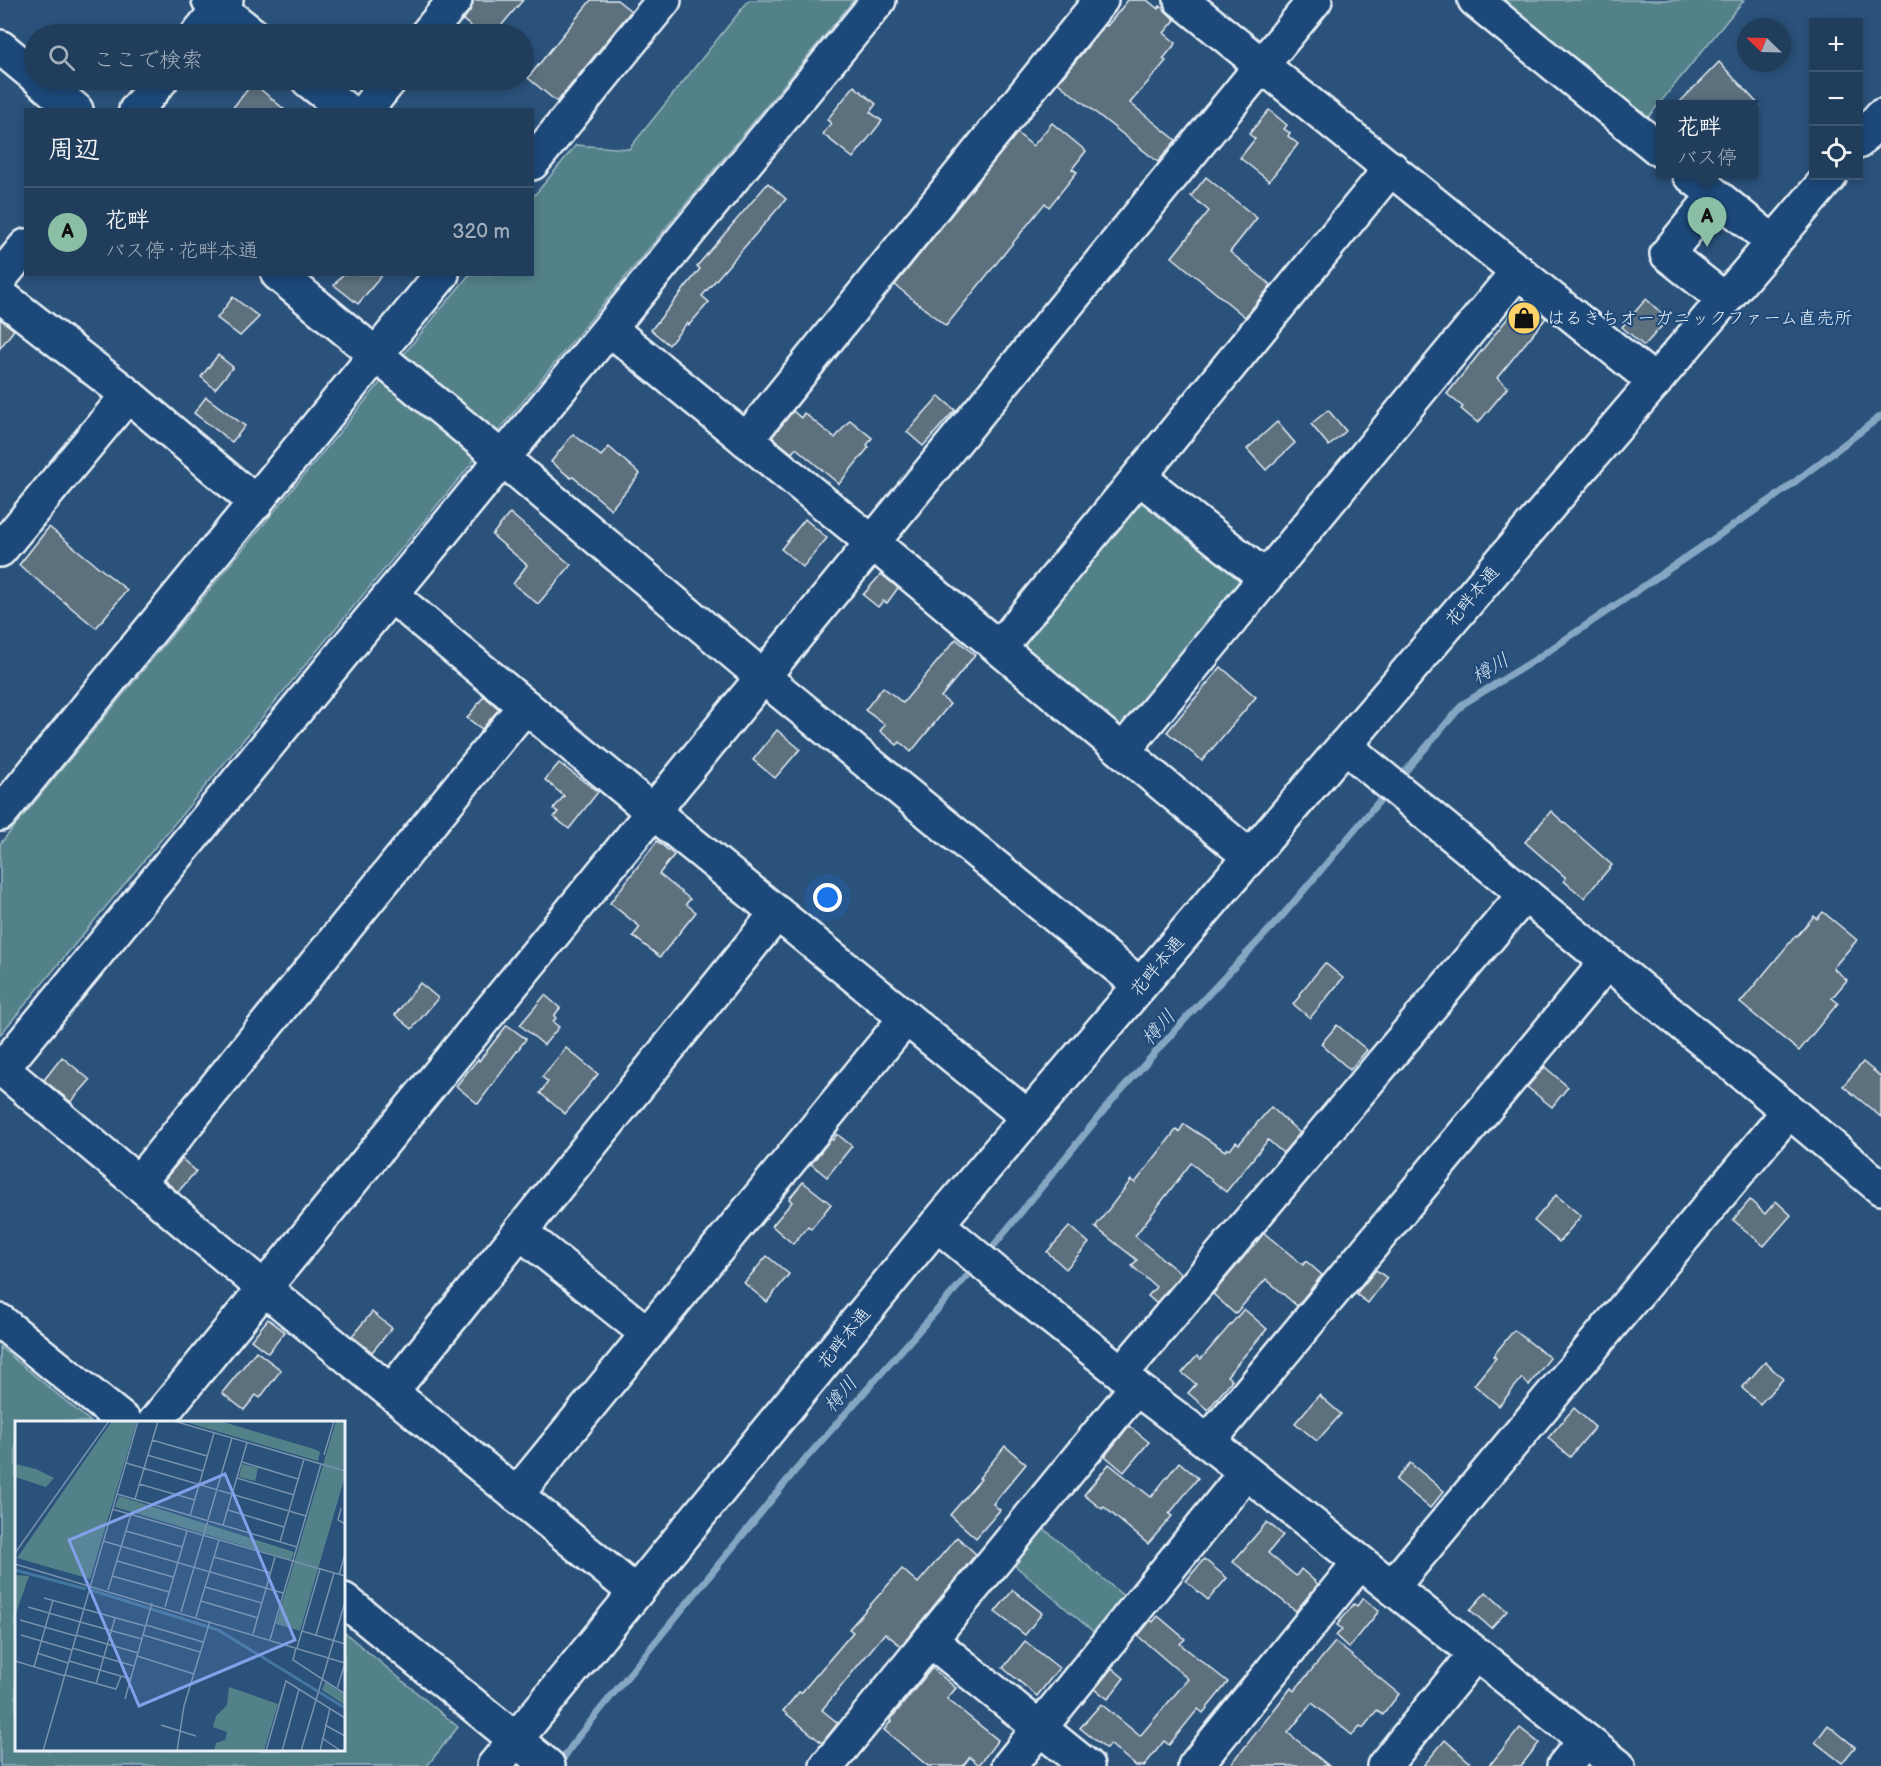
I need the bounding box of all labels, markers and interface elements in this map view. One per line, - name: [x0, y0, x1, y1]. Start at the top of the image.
- north arrow: [1737, 18, 1791, 72]
- map controls: [1809, 18, 1863, 180]
- button: +: [1809, 18, 1863, 72]
- search box: [24, 24, 534, 90]
- icon: search: [45, 41, 78, 74]
- text: ここで検索: [93, 47, 203, 74]
- button: −: [1809, 72, 1863, 126]
- popup: [1656, 100, 1758, 178]
- text: 花畔: [1677, 114, 1721, 141]
- button: locate: [1809, 126, 1863, 180]
- text: 周辺: [48, 135, 100, 166]
- text: バス停: [1677, 146, 1737, 170]
- pin: A: [1688, 198, 1726, 247]
- text: 花畔: [105, 207, 149, 234]
- text: A: [61, 220, 74, 244]
- text: 320 m: [452, 220, 510, 244]
- text: バス停 · 花畔本通: [105, 239, 258, 263]
- shop icon: はるきちオーガニックファーム直売所: [1506, 300, 1542, 336]
- place label: はるきちオーガニックファーム直売所: [1547, 308, 1852, 329]
- street label: 花畔本通: [1441, 562, 1504, 631]
- water label: 樽川: [1467, 648, 1514, 689]
- your location: [813, 883, 842, 912]
- street label: 花畔本通: [1126, 932, 1189, 1001]
- water label: 樽川: [1136, 1005, 1181, 1051]
- street label: 花畔本通: [814, 1304, 875, 1373]
- water label: 樽川: [819, 1372, 863, 1418]
- inset map: [15, 1421, 345, 1751]

